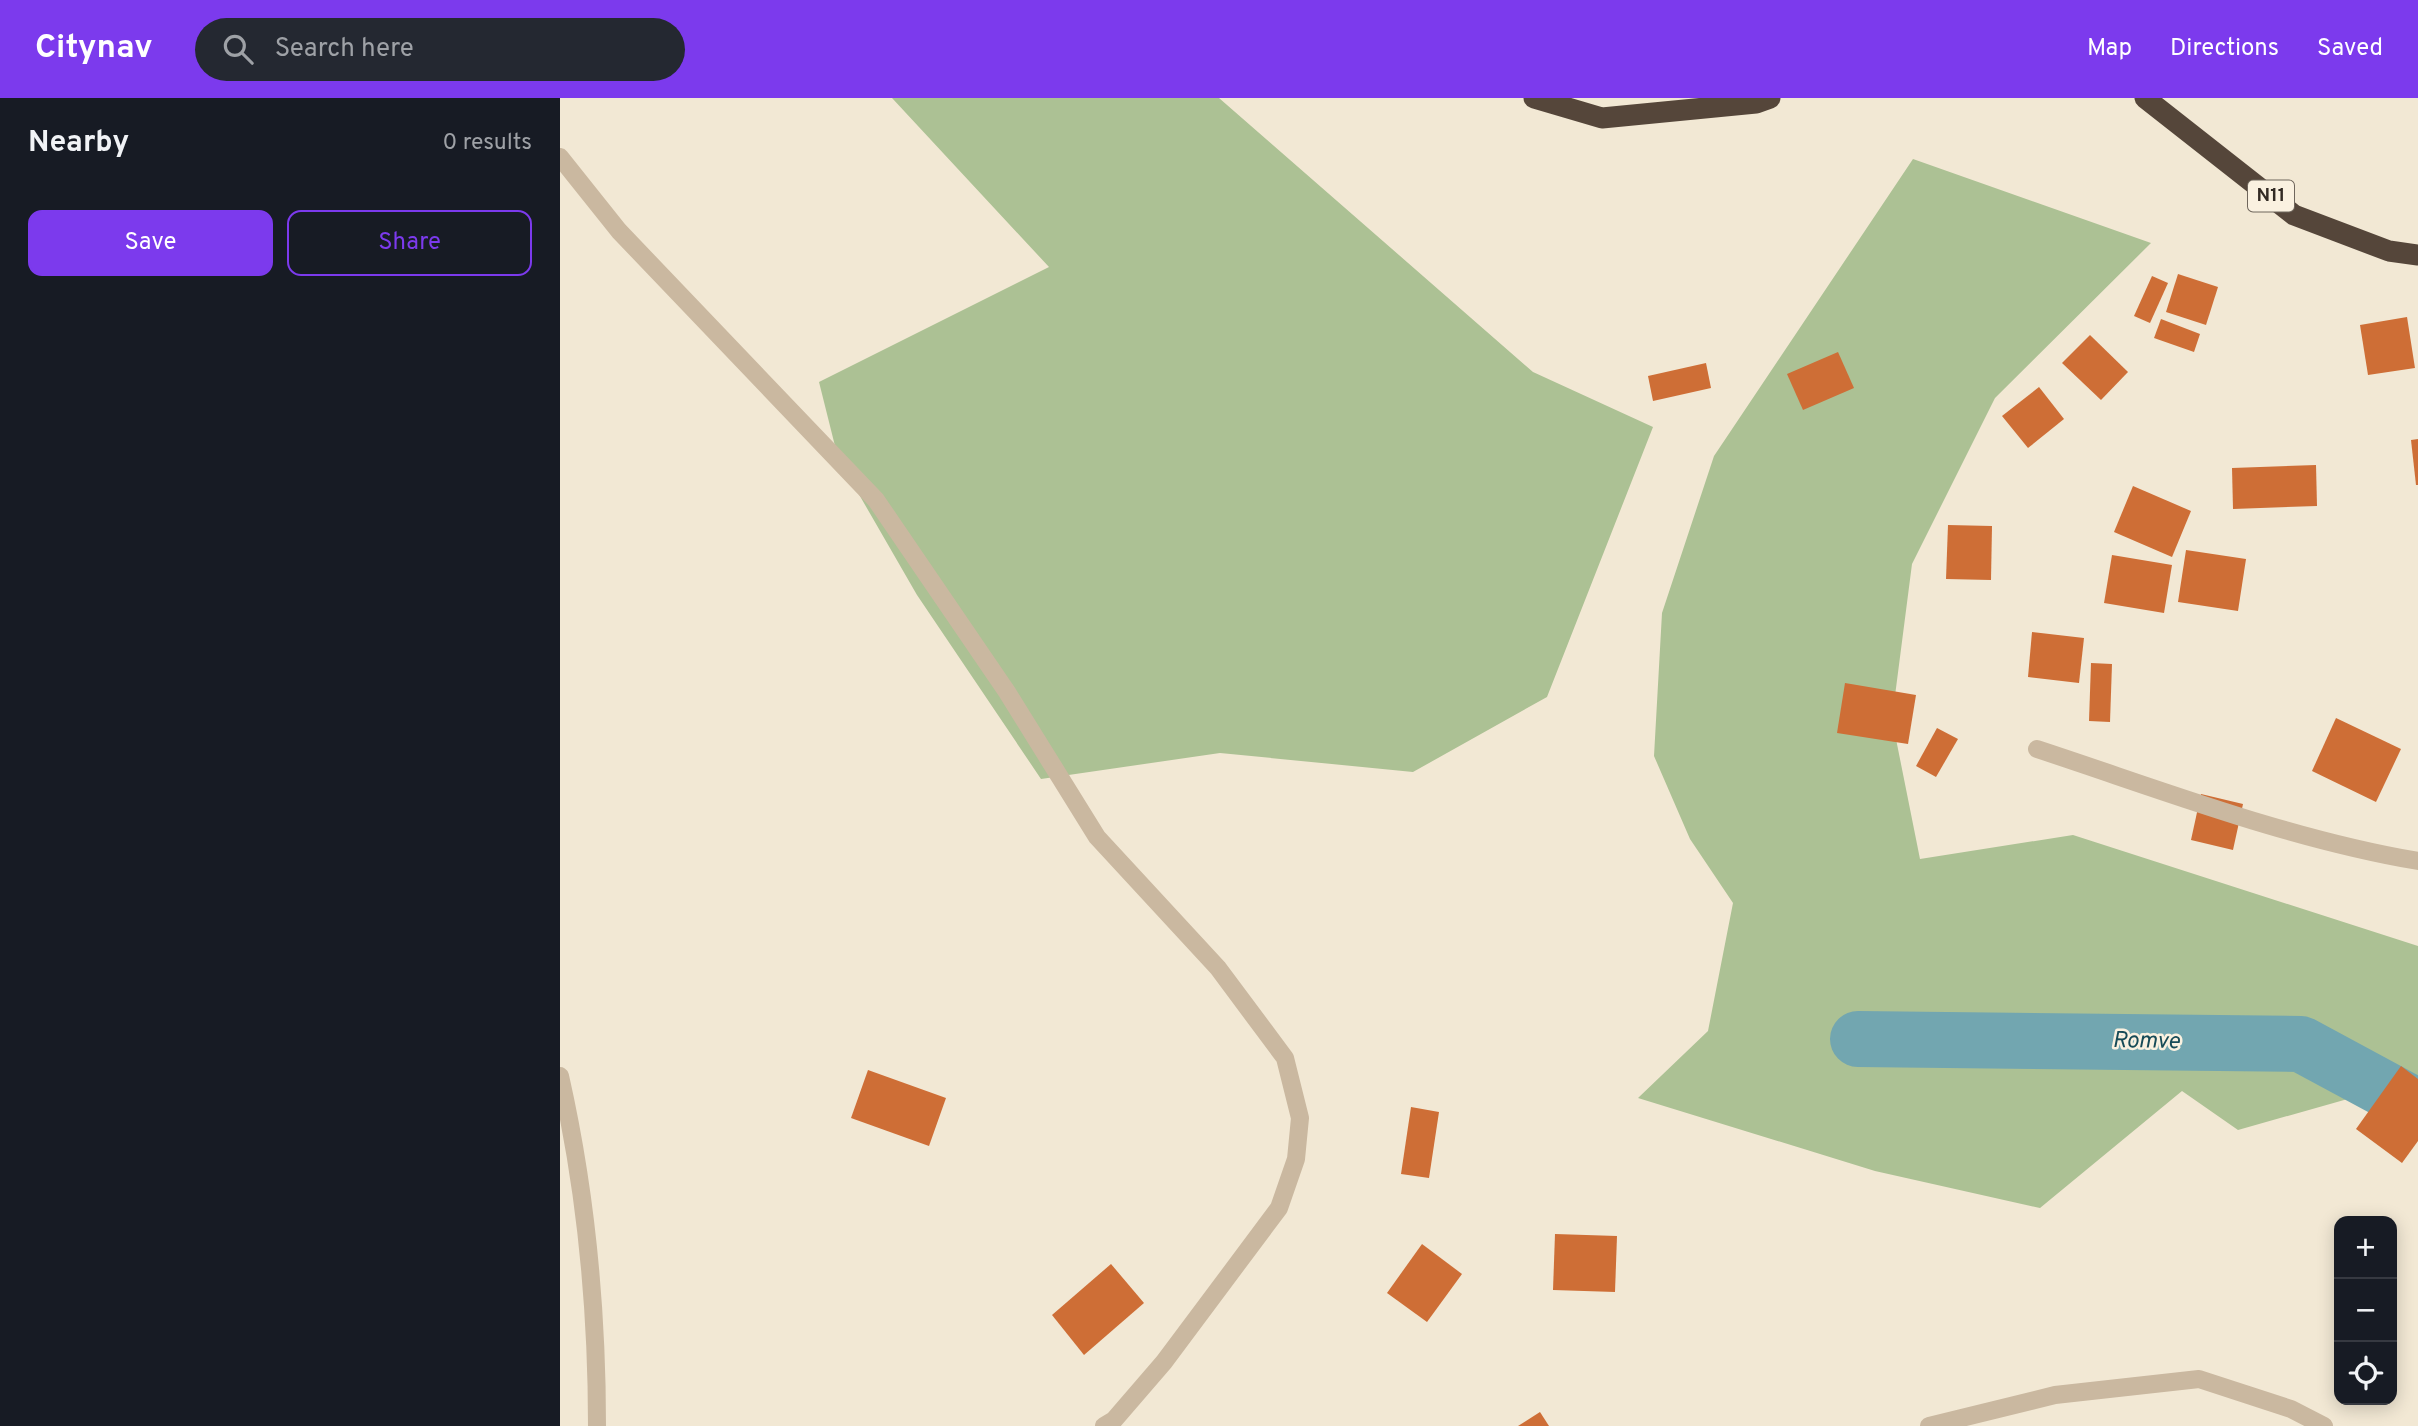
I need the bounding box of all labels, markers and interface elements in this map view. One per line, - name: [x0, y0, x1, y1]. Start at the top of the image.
- search box: [195, 18, 685, 81]
- text: Citynav: [35, 28, 153, 70]
- icon: search: [219, 30, 257, 68]
- text: Search here: [275, 33, 414, 66]
- text: Map: [2087, 34, 2132, 64]
- text: Directions: [2170, 34, 2279, 64]
- text: Saved: [2317, 34, 2383, 64]
- text: Nearby: [28, 125, 129, 162]
- text: 0 results: [443, 129, 532, 158]
- road number: N11: [2248, 180, 2294, 212]
- button: Save: [28, 210, 273, 276]
- button: Share: [287, 210, 532, 276]
- water label: Romve: [2112, 1027, 2181, 1057]
- map controls: [2334, 1216, 2397, 1405]
- button: +: [2334, 1216, 2397, 1279]
- button: −: [2334, 1279, 2397, 1342]
- button: locate: [2334, 1342, 2397, 1405]

